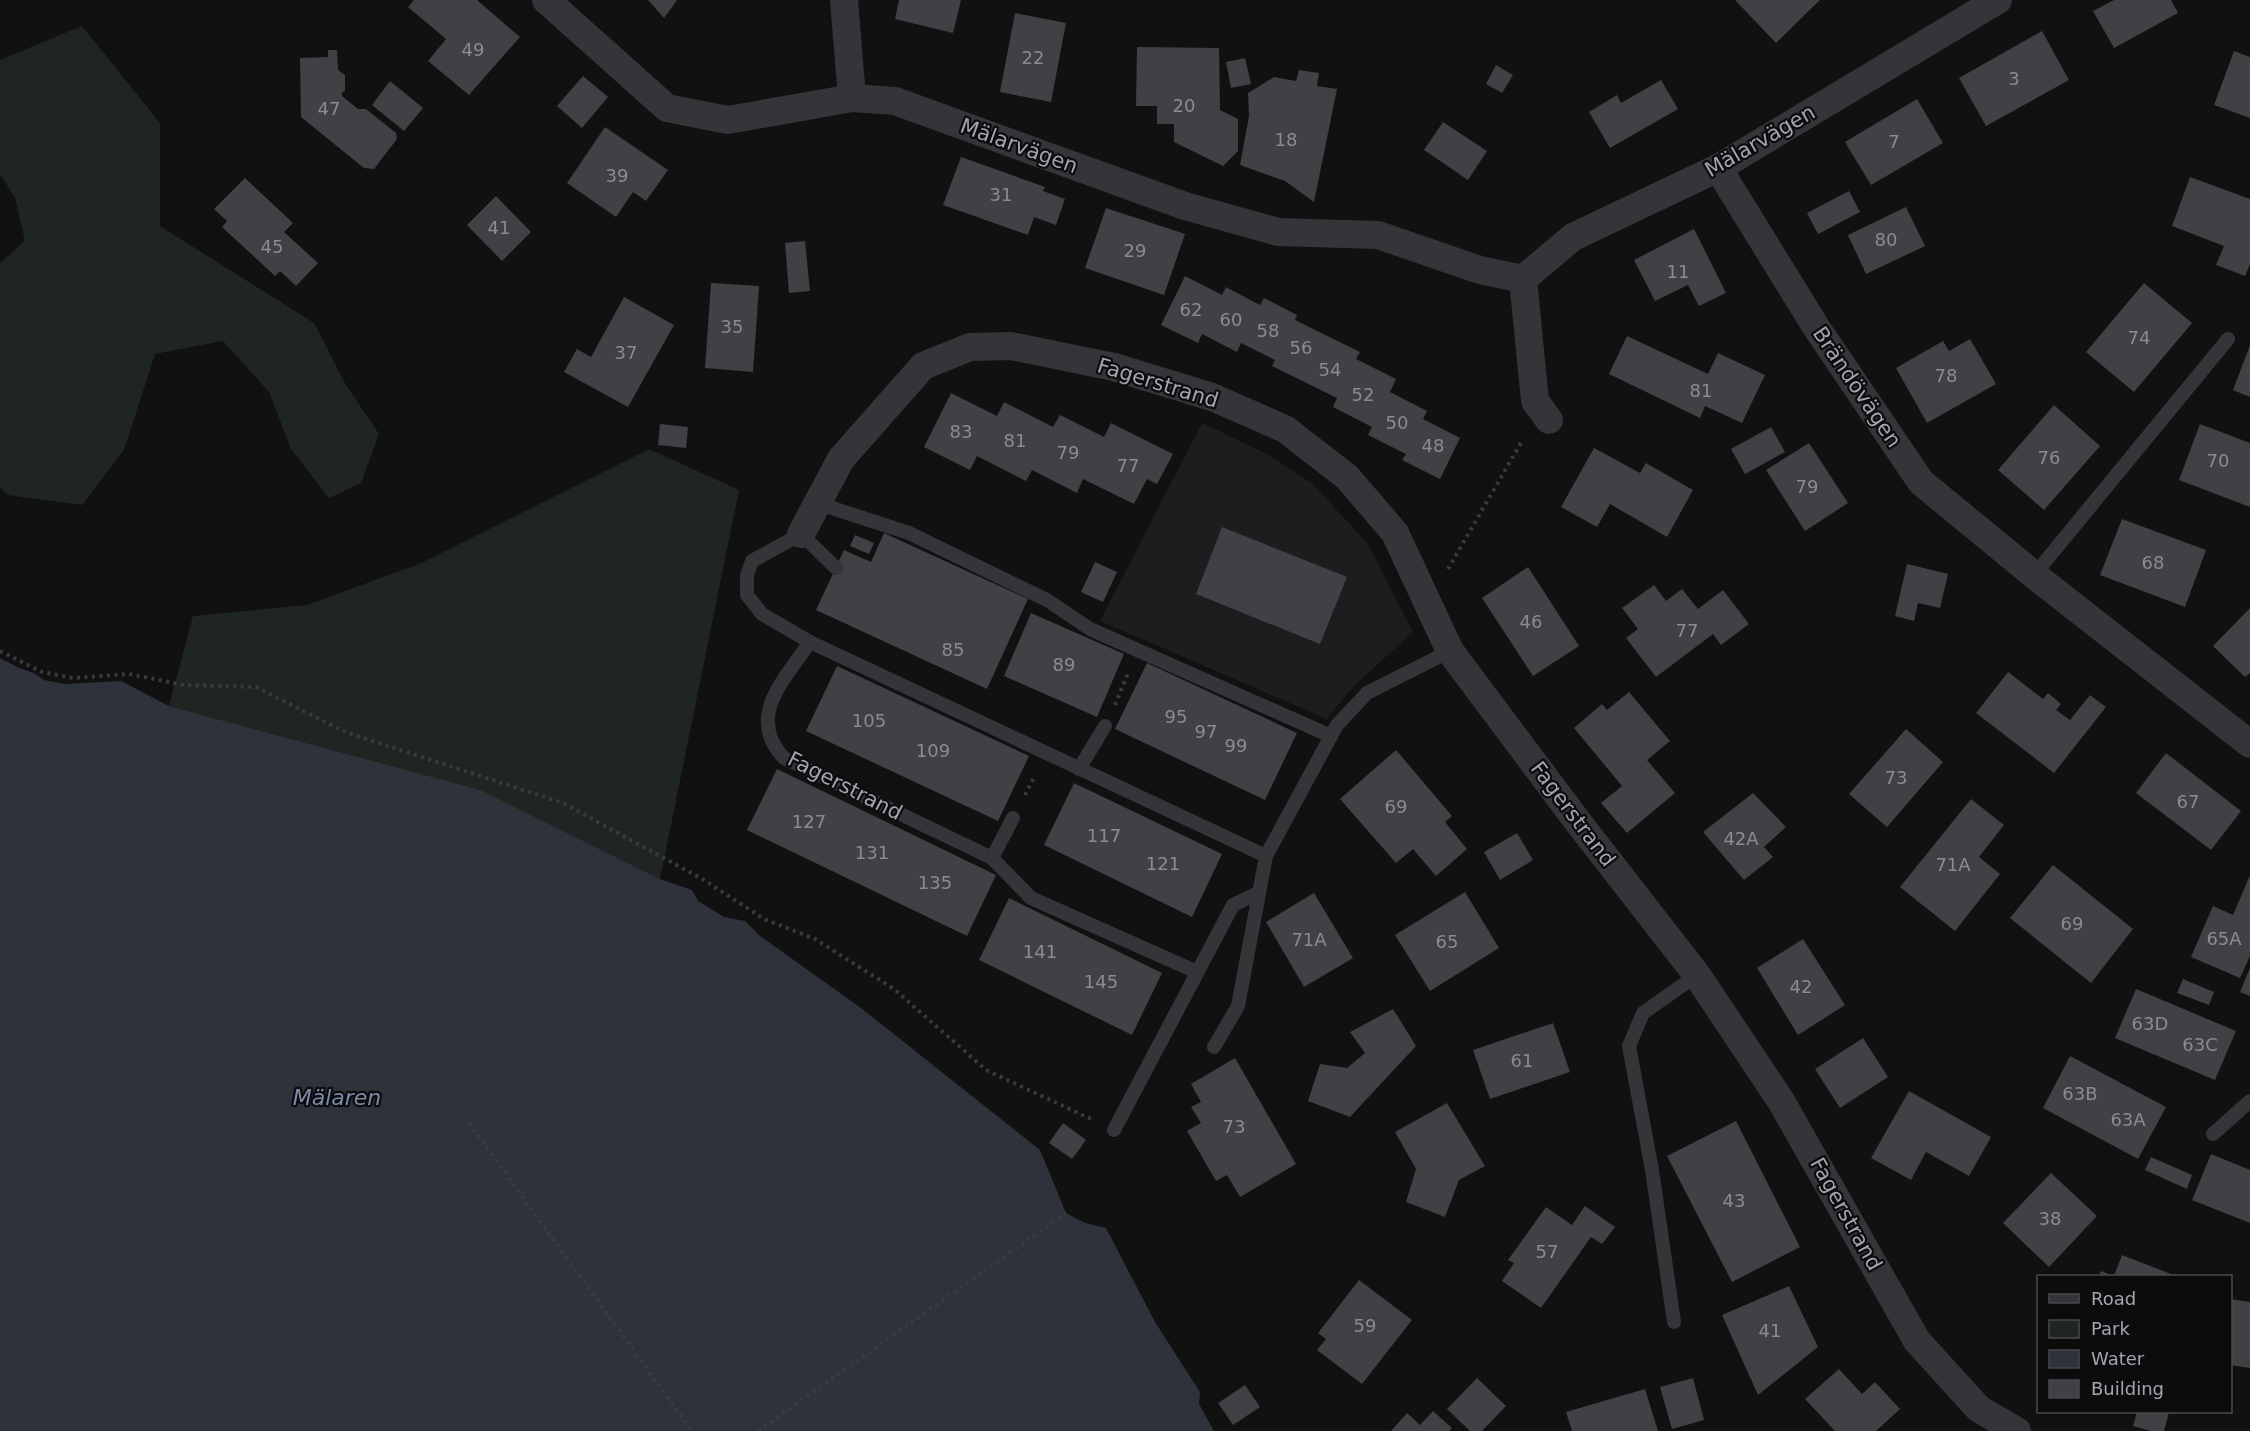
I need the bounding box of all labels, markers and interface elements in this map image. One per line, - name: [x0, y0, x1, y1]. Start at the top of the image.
- house number: 49: [462, 39, 484, 60]
- house number: 22: [1022, 47, 1044, 68]
- house number: 3: [2008, 68, 2020, 89]
- house number: 20: [1173, 95, 1195, 116]
- house number: 47: [318, 98, 340, 119]
- street label: Mälarvägen: [1701, 100, 1819, 182]
- street label: Mälarvägen: [957, 114, 1081, 178]
- house number: 18: [1275, 129, 1297, 150]
- house number: 7: [1888, 131, 1900, 152]
- house number: 39: [606, 165, 628, 186]
- house number: 31: [990, 184, 1012, 205]
- house number: 41: [488, 217, 510, 238]
- house number: 80: [1875, 229, 1897, 250]
- house number: 45: [261, 236, 283, 257]
- house number: 29: [1124, 240, 1146, 261]
- house number: 11: [1667, 261, 1689, 282]
- house number: 62: [1180, 299, 1202, 320]
- house number: 60: [1220, 309, 1242, 330]
- house number: 35: [721, 316, 743, 337]
- house number: 58: [1257, 320, 1279, 341]
- street label: Brändövägen: [1808, 322, 1906, 452]
- house number: 74: [2128, 327, 2150, 348]
- house number: 56: [1290, 337, 1312, 358]
- house number: 37: [615, 342, 637, 363]
- street label: Fagerstrand: [1095, 353, 1221, 413]
- house number: 54: [1319, 359, 1341, 380]
- house number: 78: [1935, 365, 1957, 386]
- house number: 81: [1690, 380, 1712, 401]
- house number: 52: [1352, 384, 1374, 405]
- house number: 50: [1386, 412, 1408, 433]
- house number: 83: [950, 421, 972, 442]
- house number: 81: [1004, 430, 1026, 451]
- house number: 48: [1422, 435, 1444, 456]
- house number: 79: [1057, 442, 1079, 463]
- house number: 76: [2038, 447, 2060, 468]
- house number: 70: [2207, 450, 2229, 471]
- house number: 77: [1117, 455, 1139, 476]
- house number: 79: [1796, 476, 1818, 497]
- house number: 68: [2142, 552, 2164, 573]
- house number: 46: [1520, 611, 1542, 632]
- house number: 77: [1676, 620, 1698, 641]
- house number: 85: [942, 639, 964, 660]
- house number: 89: [1053, 654, 1075, 675]
- house number: 95: [1165, 706, 1187, 727]
- house number: 105: [852, 710, 886, 731]
- house number: 97: [1195, 721, 1217, 742]
- house number: 99: [1225, 735, 1247, 756]
- house number: 109: [916, 740, 950, 761]
- street label: Fagerstrand: [784, 747, 906, 825]
- street label: Fagerstrand: [1526, 757, 1620, 871]
- house number: 73: [1885, 767, 1907, 788]
- house number: 67: [2177, 791, 2199, 812]
- house number: 69: [1385, 796, 1407, 817]
- house number: 127: [792, 811, 826, 832]
- house number: 117: [1087, 825, 1121, 846]
- house number: 42A: [1723, 828, 1759, 849]
- house number: 131: [855, 842, 889, 863]
- house number: 121: [1146, 853, 1180, 874]
- house number: 71A: [1935, 854, 1971, 875]
- house number: 135: [918, 872, 952, 893]
- house number: 69: [2061, 913, 2083, 934]
- house number: 65A: [2206, 928, 2242, 949]
- house number: 71A: [1291, 929, 1327, 950]
- house number: 65: [1436, 931, 1458, 952]
- house number: 141: [1023, 941, 1057, 962]
- house number: 145: [1084, 971, 1118, 992]
- house number: 42: [1790, 976, 1812, 997]
- house number: 63D: [2132, 1013, 2168, 1034]
- house number: 63C: [2182, 1034, 2218, 1055]
- house number: 61: [1511, 1050, 1533, 1071]
- house number: 63B: [2062, 1083, 2098, 1104]
- water label: Mälaren: [293, 1085, 381, 1110]
- house number: 63A: [2110, 1109, 2146, 1130]
- house number: 73: [1223, 1116, 1245, 1137]
- street label: Fagerstrand: [1805, 1153, 1887, 1275]
- house number: 43: [1723, 1190, 1745, 1211]
- house number: 38: [2039, 1208, 2061, 1229]
- house number: 57: [1536, 1241, 1558, 1262]
- legend: [2037, 1275, 2232, 1413]
- text: Road: [2091, 1288, 2136, 1309]
- house number: 59: [1354, 1315, 1376, 1336]
- text: Park: [2091, 1318, 2130, 1339]
- house number: 41: [1759, 1320, 1781, 1341]
- text: Water: [2091, 1348, 2145, 1369]
- text: Building: [2091, 1378, 2164, 1399]

